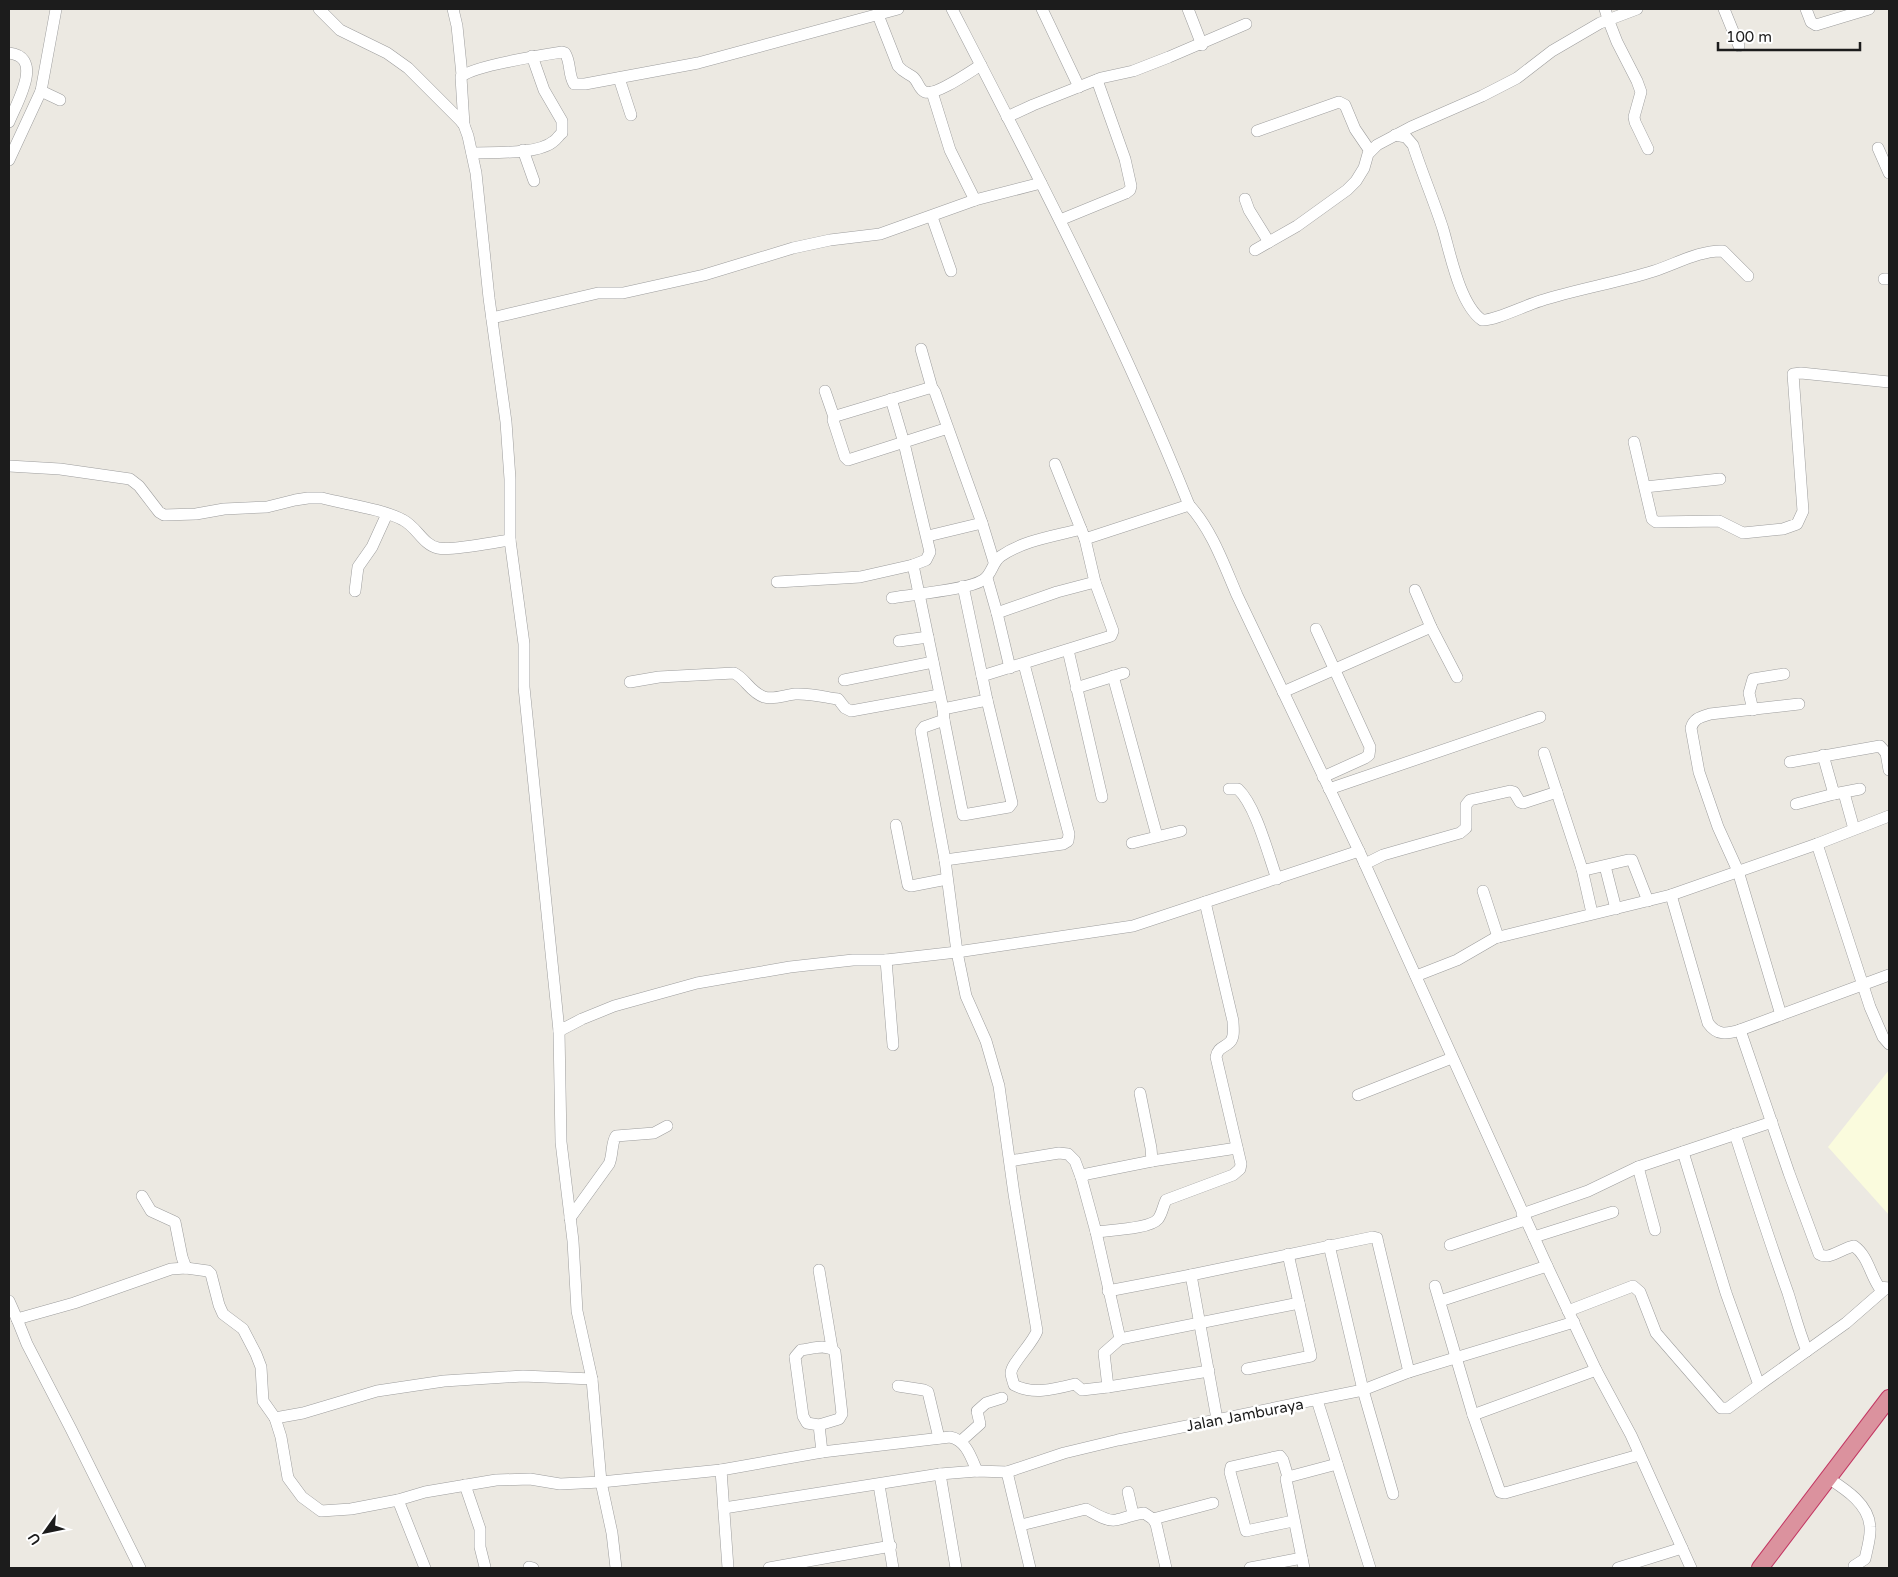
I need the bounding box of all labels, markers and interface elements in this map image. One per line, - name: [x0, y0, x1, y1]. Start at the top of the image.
- scale bar: [1718, 20, 1860, 52]
- text: 100 m: [1726, 28, 1772, 46]
- street label: Jalan Jamburaya: [1185, 1395, 1305, 1435]
- north arrow: [20, 1507, 70, 1557]
- text: U: [24, 1530, 45, 1548]

